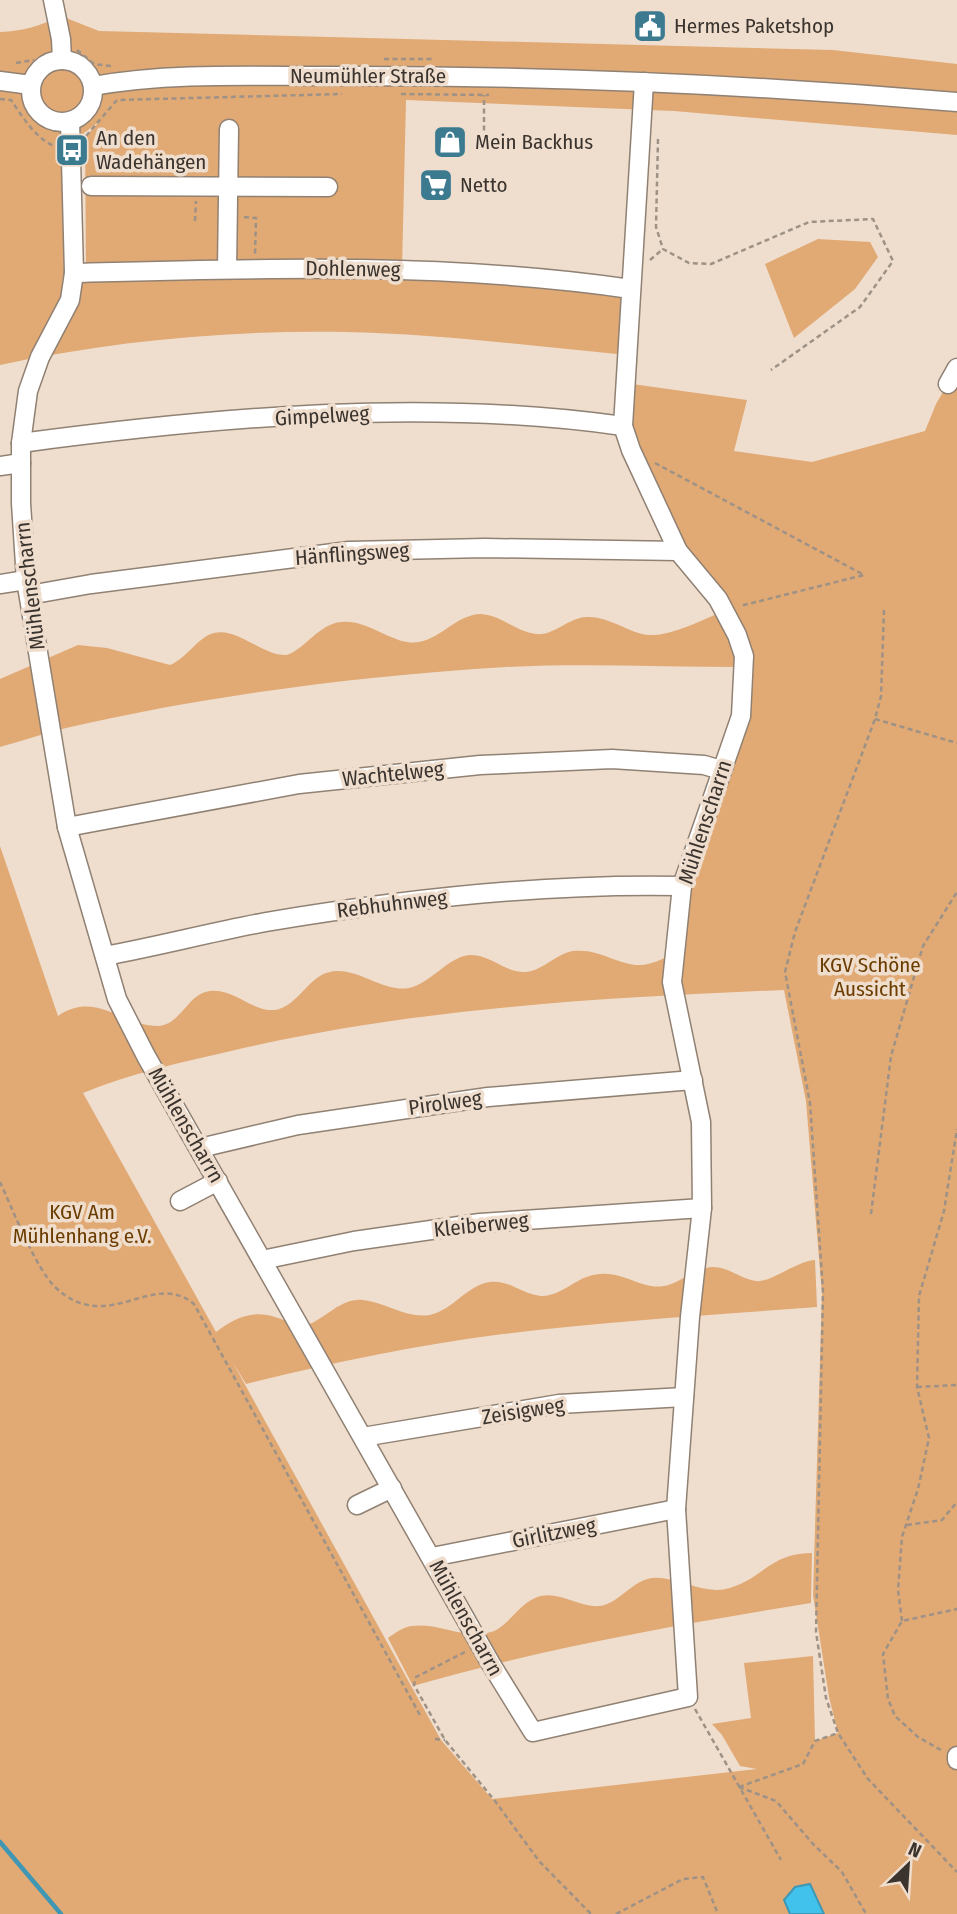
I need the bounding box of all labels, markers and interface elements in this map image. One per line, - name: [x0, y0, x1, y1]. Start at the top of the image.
- public building icon: Hermes Paketshop: [631, 7, 669, 45]
- place label: Hermes Paketshop: [674, 13, 834, 39]
- street label: Neumühler Straße: [290, 63, 446, 89]
- shop icon: Mein Backhus: [431, 123, 469, 161]
- place label: An den Wadehängen: [96, 125, 206, 175]
- place label: Mein Backhus: [475, 129, 593, 155]
- bus stop icon: An den Wadehängen: [53, 131, 91, 169]
- supermarket icon: Netto: [417, 166, 455, 204]
- place label: Netto: [460, 172, 508, 198]
- street label: Dohlenweg: [305, 255, 401, 283]
- street label: Gimpelweg: [274, 401, 370, 431]
- street label: Mühlenscharrn: [9, 520, 51, 652]
- street label: Hänflingsweg: [294, 537, 410, 571]
- street label: Wachtelweg: [341, 756, 445, 792]
- street label: Mühlenscharrn: [673, 757, 737, 887]
- street label: Rebhuhnweg: [335, 884, 449, 924]
- park label: KGV Schöne Aussicht: [819, 952, 921, 1002]
- street label: Mühlenscharrn: [143, 1063, 229, 1187]
- street label: Pirolweg: [407, 1085, 483, 1121]
- park label: KGV Am Mühlenhang e.V.: [13, 1199, 151, 1249]
- street label: Kleiberweg: [432, 1207, 530, 1243]
- street label: Zeisigweg: [480, 1392, 566, 1430]
- street label: Girlitzweg: [510, 1512, 598, 1554]
- street label: Mühlenscharrn: [423, 1555, 509, 1681]
- north arrow: [873, 1830, 943, 1900]
- text: N: [905, 1837, 925, 1863]

